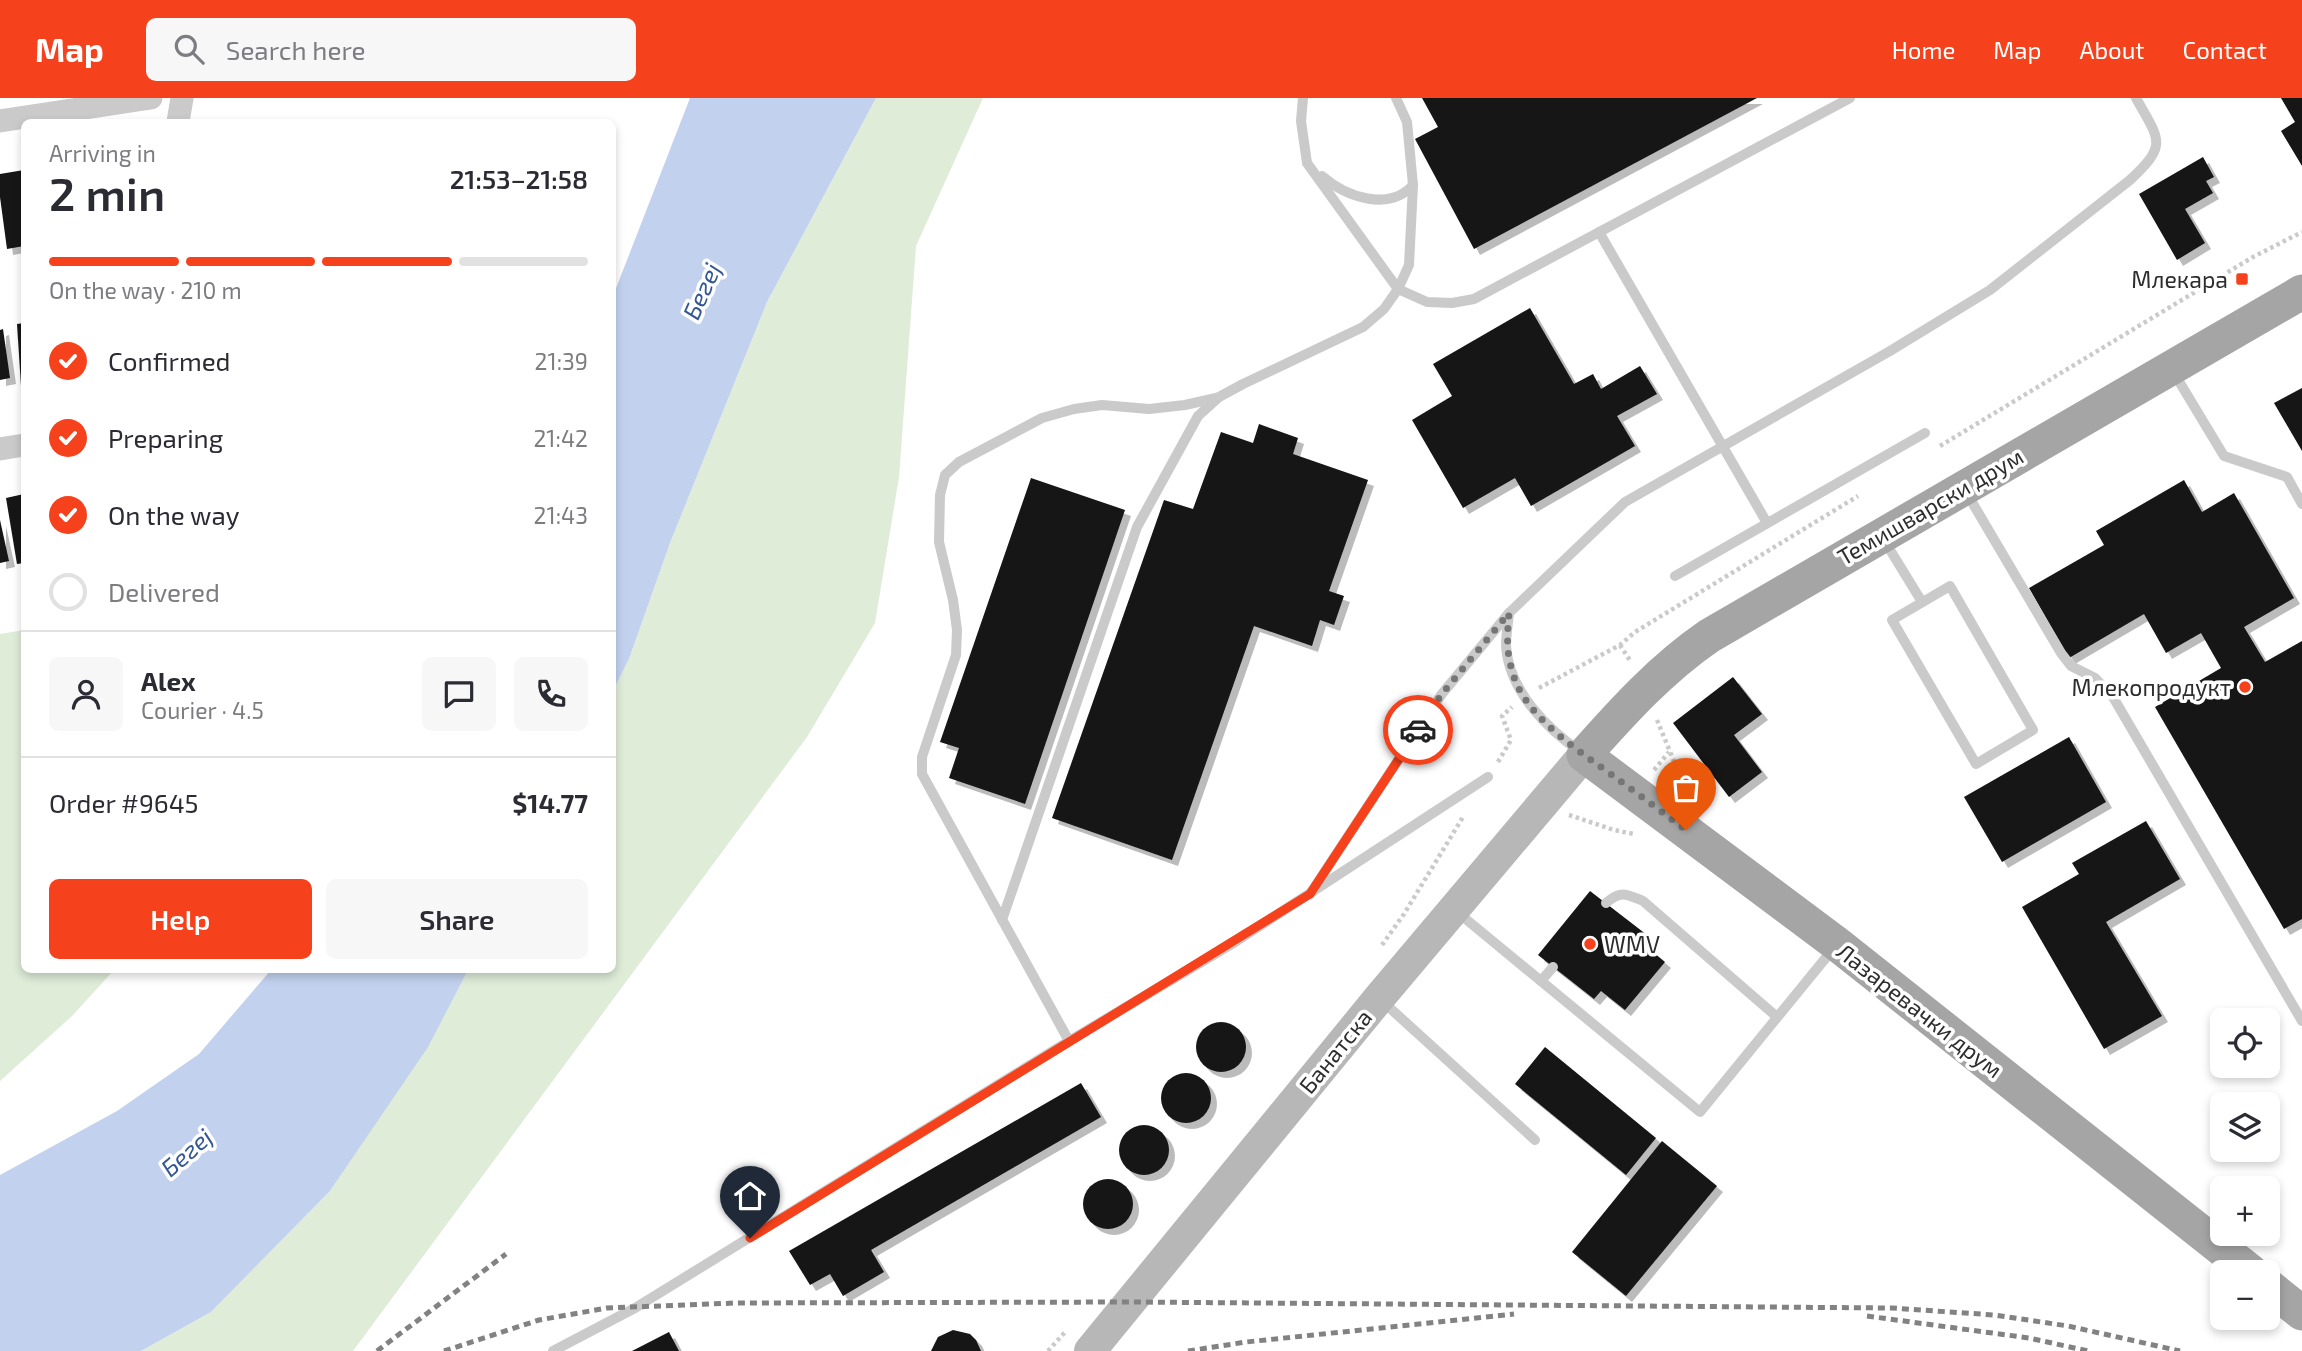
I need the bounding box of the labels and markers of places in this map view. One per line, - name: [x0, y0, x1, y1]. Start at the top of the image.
- place label: Млекара: [2131, 265, 2228, 293]
- marker: Млекара: [2234, 271, 2250, 287]
- place label: Млекопродукт: [2072, 673, 2231, 702]
- marker: Млекопродукт: [2237, 679, 2253, 695]
- pin: [1656, 758, 1716, 830]
- place label: WMV: [1604, 930, 1660, 958]
- marker: WMV: [1582, 936, 1598, 952]
- pin: [720, 1166, 780, 1238]

